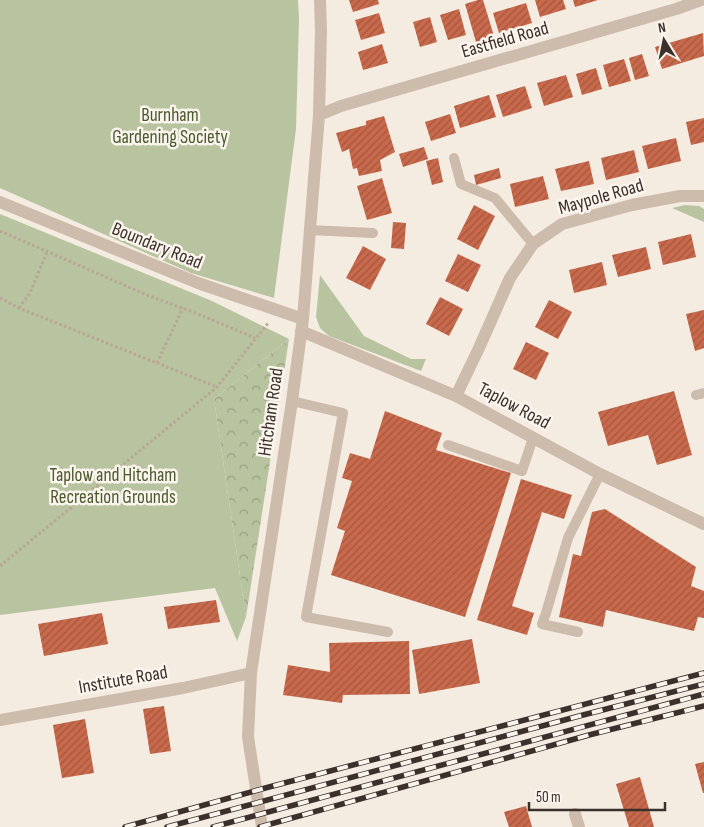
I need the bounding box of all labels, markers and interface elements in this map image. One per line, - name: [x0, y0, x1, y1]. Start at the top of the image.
- north arrow: [639, 15, 689, 65]
- street label: Eastfield Road: [459, 17, 551, 63]
- text: N: [657, 19, 667, 37]
- park label: Burnham Gardening Society: [112, 104, 229, 149]
- street label: Maypole Road: [556, 174, 646, 220]
- street label: Boundary Road: [109, 217, 205, 275]
- street label: Hitcham Road: [253, 366, 289, 458]
- street label: Taplow Road: [474, 377, 554, 435]
- park label: Taplow and Hitcham Recreation Grounds: [49, 464, 177, 509]
- street label: Institute Road: [77, 661, 169, 699]
- scale bar: [529, 780, 665, 812]
- text: 50 m: [536, 788, 561, 807]

